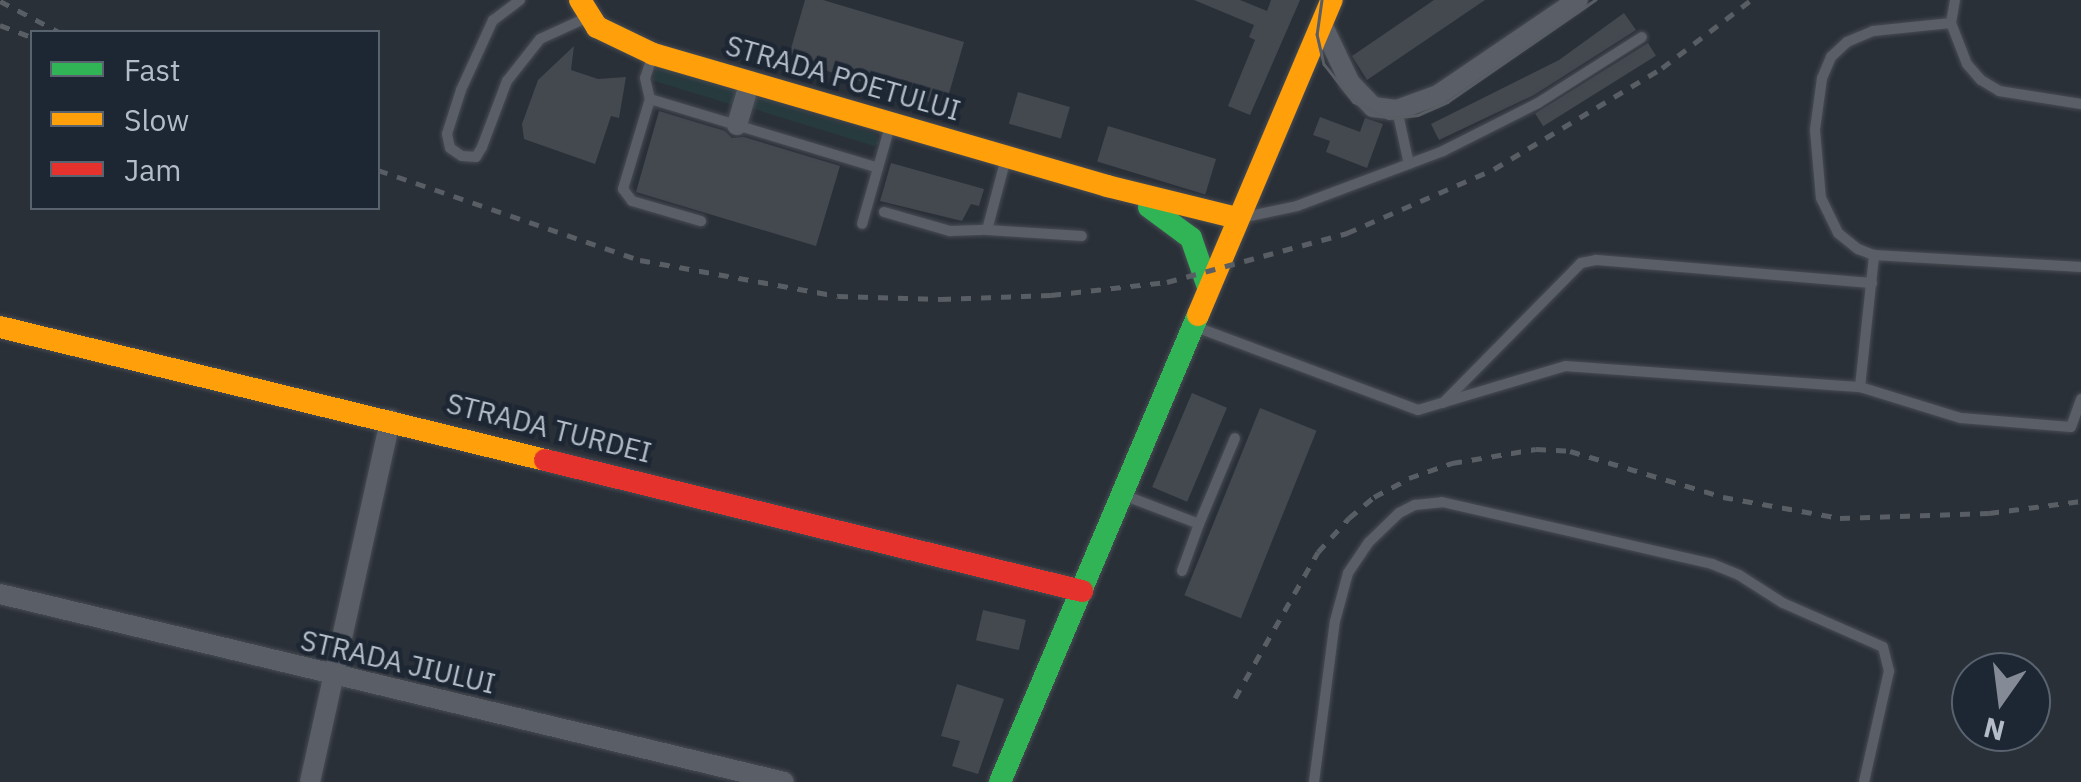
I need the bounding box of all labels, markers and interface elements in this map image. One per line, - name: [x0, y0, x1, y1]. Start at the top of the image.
- street label: STRADA POETULUI: [722, 28, 964, 128]
- legend: [30, 30, 380, 210]
- text: Fast: [124, 50, 181, 89]
- text: Slow: [124, 100, 189, 139]
- text: Jam: [124, 150, 182, 189]
- street label: STRADA TURDEI: [443, 386, 655, 470]
- street label: STRADA JIULUI: [297, 623, 499, 701]
- north arrow: [1951, 652, 2051, 752]
- text: N: [1980, 709, 2008, 750]

